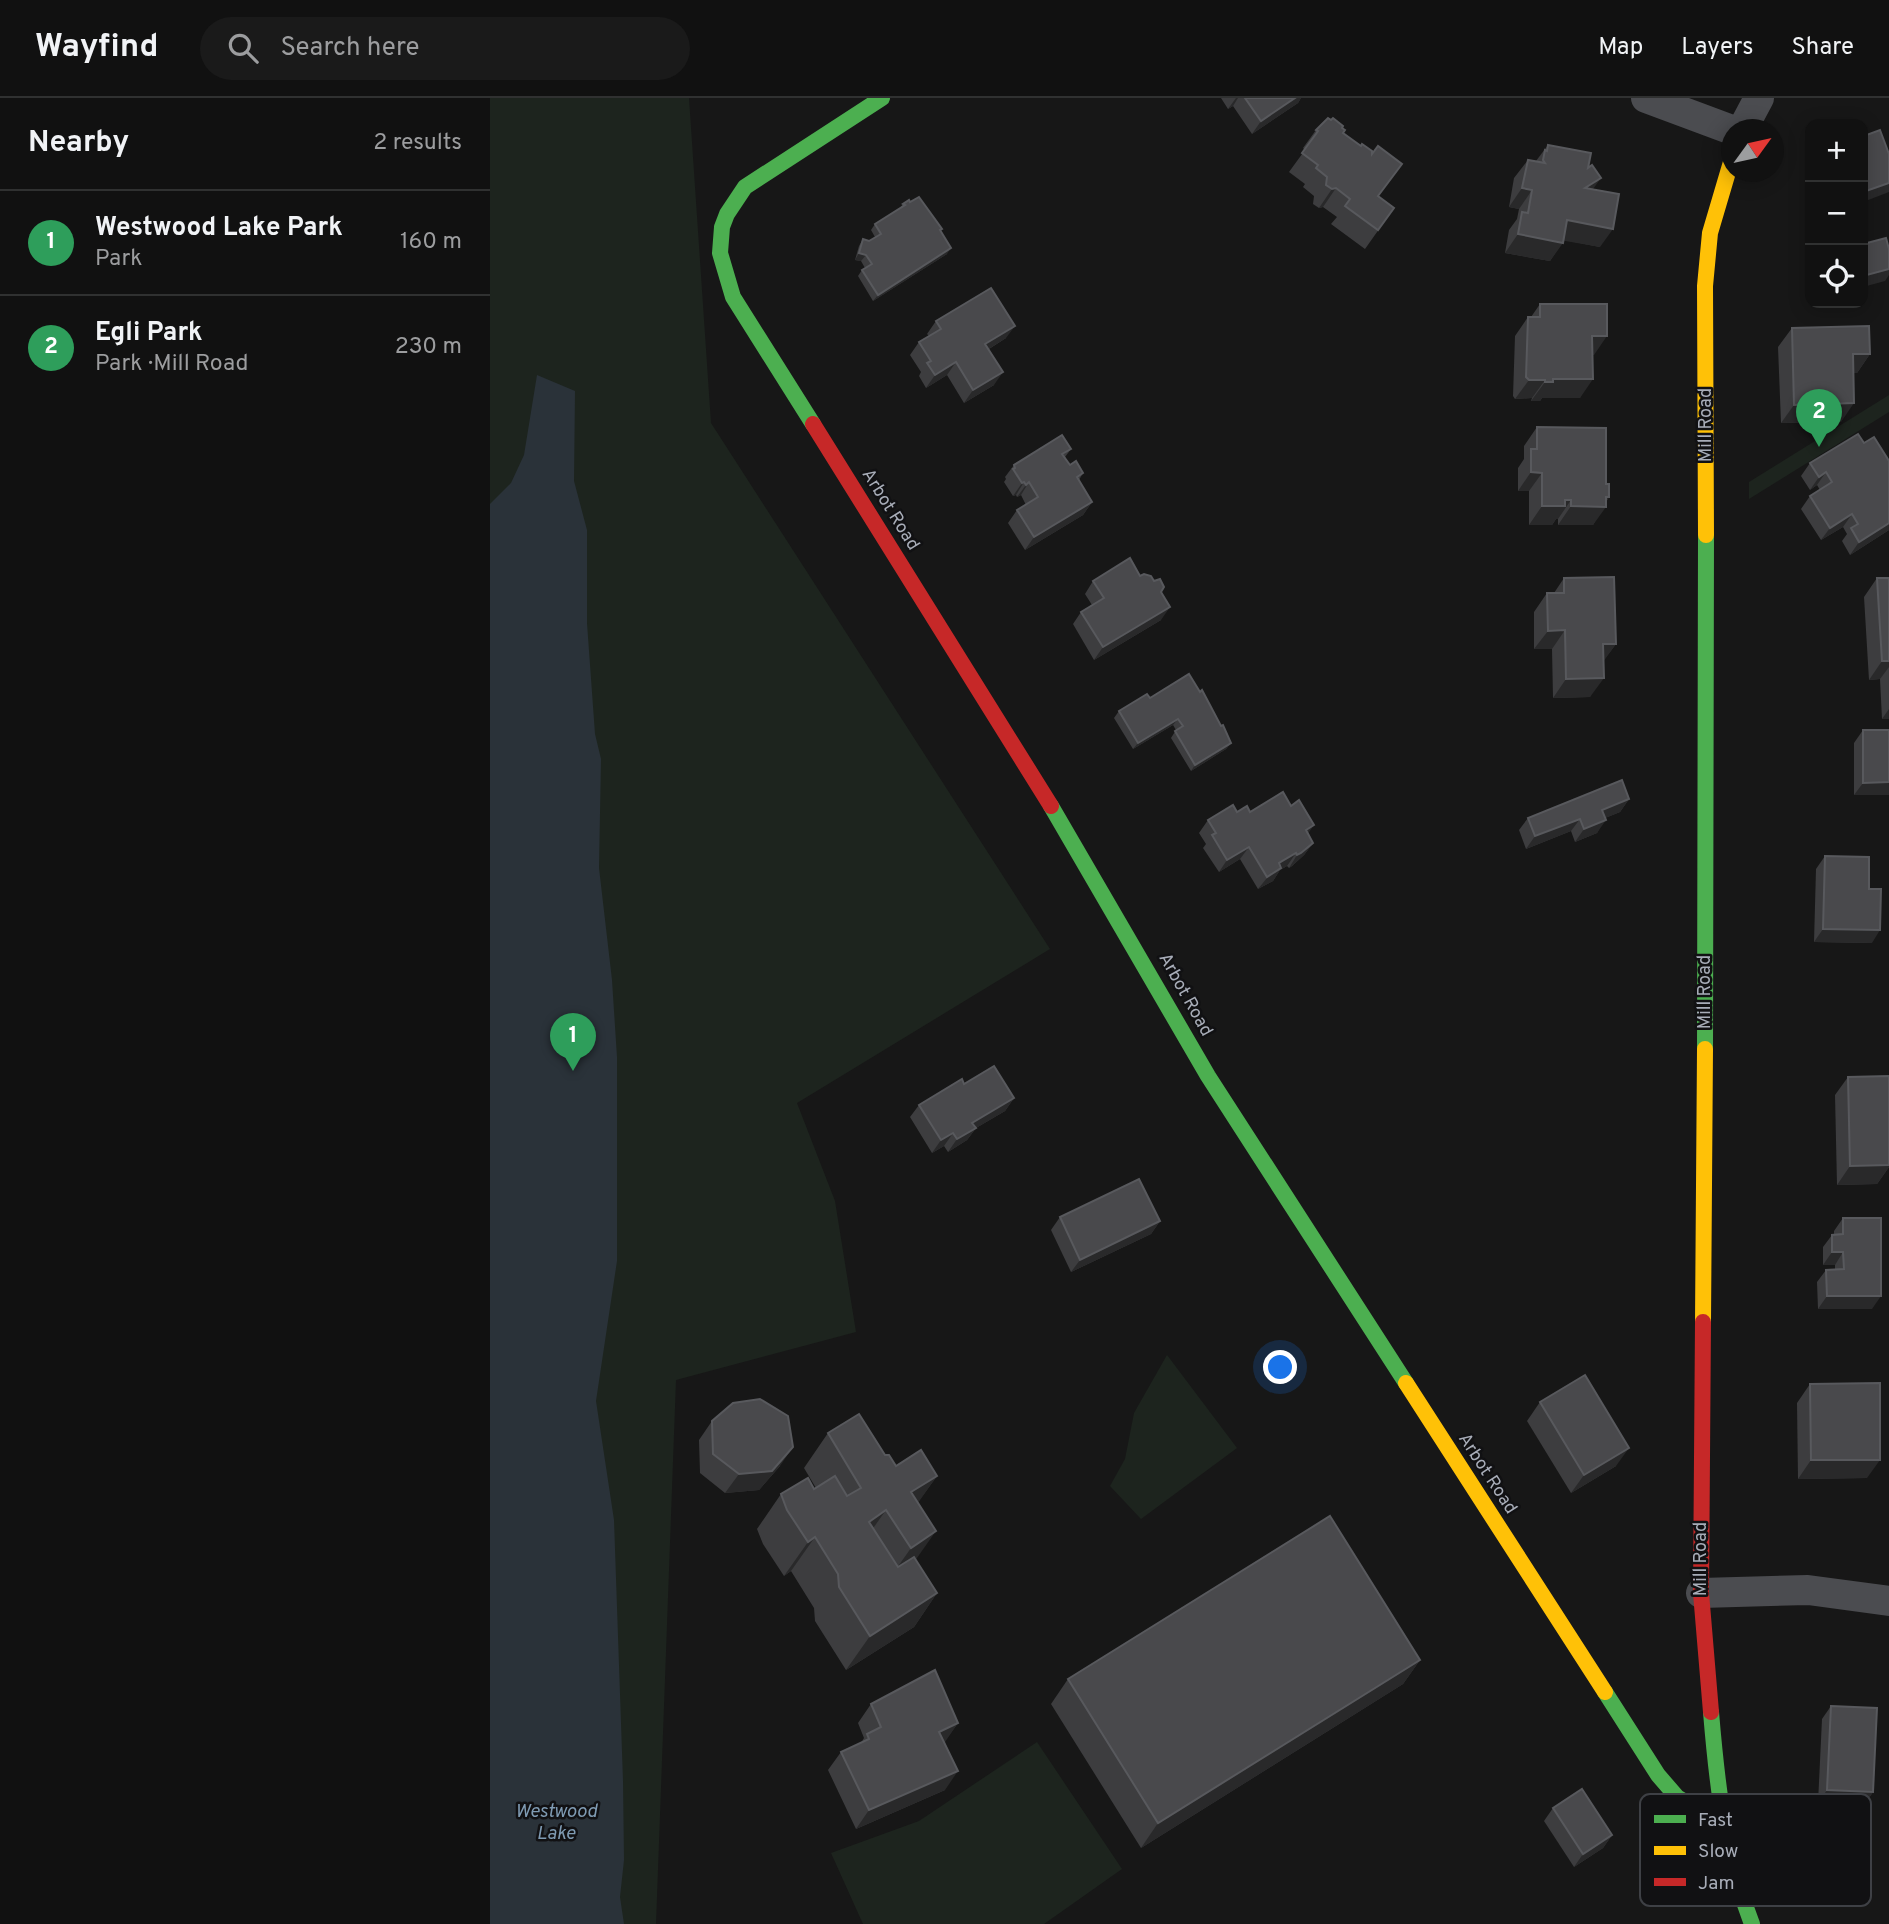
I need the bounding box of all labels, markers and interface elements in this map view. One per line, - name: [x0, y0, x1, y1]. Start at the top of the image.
- search box: [200, 17, 690, 80]
- text: Wayfind: [35, 27, 158, 69]
- icon: search: [224, 29, 262, 67]
- text: Search here: [280, 32, 419, 65]
- text: Map: [1598, 33, 1643, 63]
- text: Layers: [1681, 33, 1753, 63]
- text: Share: [1791, 33, 1854, 63]
- north arrow: [1721, 119, 1784, 182]
- map controls: [1805, 119, 1868, 308]
- button: +: [1805, 119, 1868, 182]
- text: Nearby: [28, 125, 129, 162]
- text: 2 results: [373, 129, 462, 158]
- button: −: [1805, 182, 1868, 245]
- text: Westwood Lake Park: [95, 212, 343, 245]
- text: 1: [46, 228, 56, 257]
- text: 160 m: [400, 228, 462, 257]
- text: Park: [95, 245, 142, 274]
- button: locate: [1805, 245, 1868, 308]
- text: Egli Park: [95, 317, 203, 350]
- text: 2: [44, 333, 58, 362]
- text: 230 m: [395, 333, 462, 362]
- text: Park · Mill Road: [95, 350, 248, 379]
- street label: Mill Road: [1695, 388, 1718, 462]
- pin: 2: [1796, 389, 1842, 447]
- street label: Arbot Road: [856, 465, 924, 555]
- street label: Arbot Road: [1153, 949, 1217, 1041]
- street label: Mill Road: [1694, 955, 1717, 1029]
- pin: 1: [550, 1013, 596, 1071]
- your location: [1263, 1350, 1297, 1384]
- street label: Arbot Road: [1452, 1429, 1522, 1519]
- street label: Mill Road: [1690, 1522, 1713, 1596]
- legend: [1640, 1794, 1871, 1906]
- water label: Westwood Lake: [515, 1800, 599, 1846]
- text: Fast: [1698, 1809, 1733, 1833]
- text: Slow: [1698, 1840, 1738, 1864]
- text: Jam: [1698, 1872, 1735, 1896]

